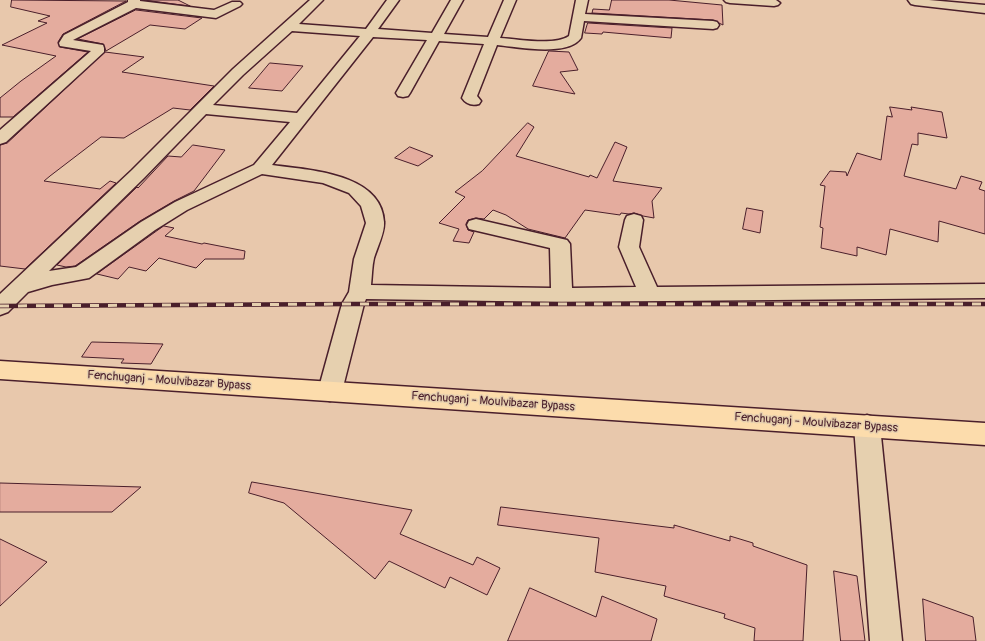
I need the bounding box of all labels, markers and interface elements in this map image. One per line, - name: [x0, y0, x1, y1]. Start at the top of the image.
- street label: Fenchuganj - Moulvibazar Bypass: [87, 368, 251, 394]
- street label: Fenchuganj - Moulvibazar Bypass: [411, 389, 575, 415]
- street label: Fenchuganj - Moulvibazar Bypass: [734, 410, 898, 436]

